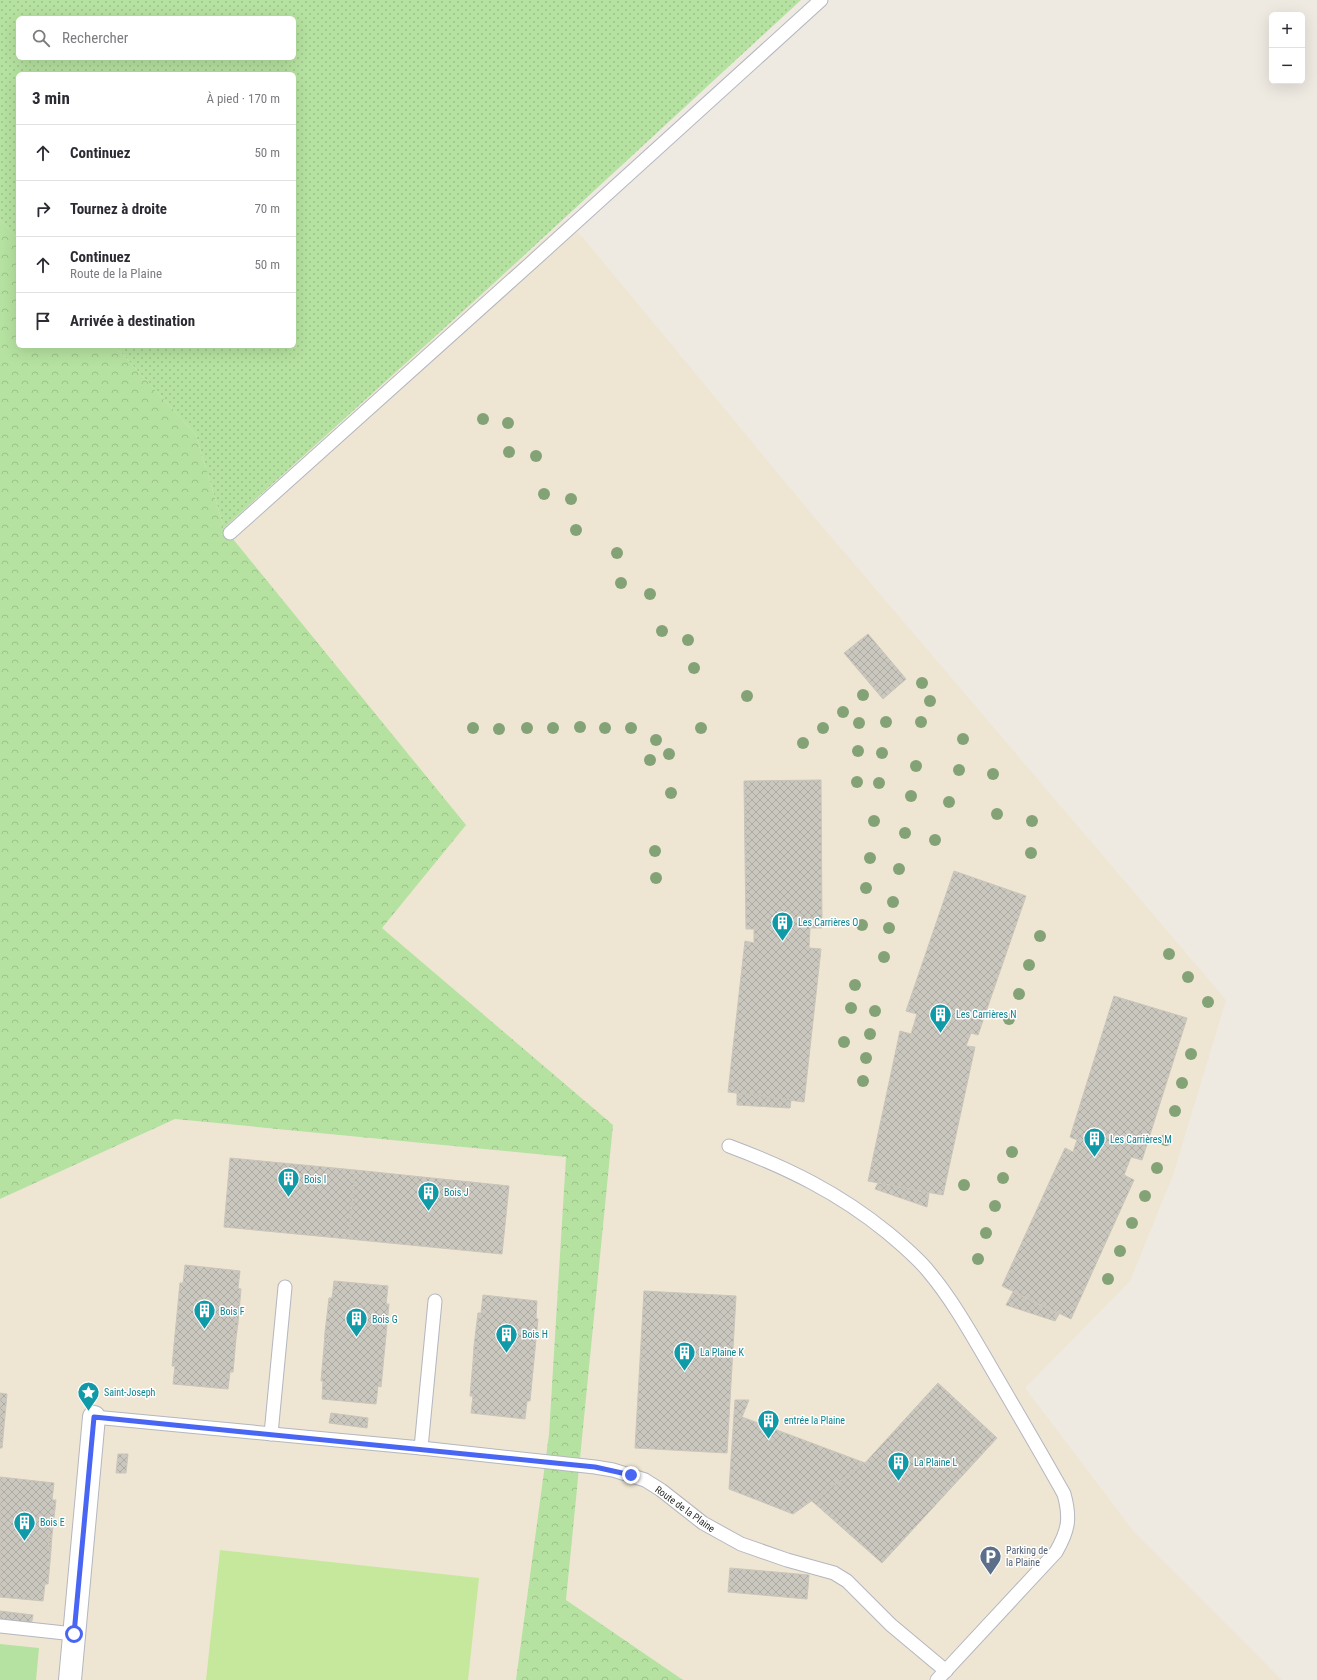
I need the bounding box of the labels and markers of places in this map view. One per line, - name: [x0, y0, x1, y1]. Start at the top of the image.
- building icon: Les Carrières O: [769, 909, 795, 942]
- place label: Les Carrières O: [798, 917, 858, 928]
- building icon: Les Carrières N: [928, 1001, 954, 1034]
- place label: Les Carrières N: [956, 1009, 1017, 1020]
- building icon: Les Carrières M: [1082, 1126, 1108, 1159]
- place label: Les Carrières M: [1110, 1134, 1172, 1145]
- building icon: Bois I: [276, 1166, 302, 1199]
- place label: Bois I: [304, 1174, 326, 1185]
- building icon: Bois J: [416, 1179, 442, 1212]
- place label: Bois J: [444, 1187, 469, 1198]
- building icon: Bois F: [192, 1298, 218, 1331]
- place label: Bois F: [220, 1306, 245, 1317]
- building icon: Bois G: [344, 1306, 370, 1339]
- place label: Bois G: [372, 1314, 398, 1325]
- building icon: Bois H: [493, 1321, 519, 1354]
- place label: Bois H: [522, 1329, 548, 1340]
- building icon: La Plaine K: [672, 1339, 698, 1372]
- place label: La Plaine K: [700, 1347, 745, 1358]
- place icon: Saint-Joseph: [75, 1379, 101, 1412]
- place label: Saint-Joseph: [104, 1387, 156, 1398]
- building icon: entrée la Plaine: [755, 1407, 781, 1440]
- place label: entrée la Plaine: [784, 1415, 845, 1426]
- building icon: La Plaine L: [885, 1449, 911, 1482]
- place label: La Plaine L: [914, 1457, 958, 1468]
- building icon: Bois E: [11, 1509, 37, 1542]
- place label: Bois E: [40, 1517, 65, 1528]
- parking icon: Parking de la Plaine: [978, 1543, 1004, 1576]
- place label: Parking de la Plaine: [1006, 1545, 1048, 1568]

